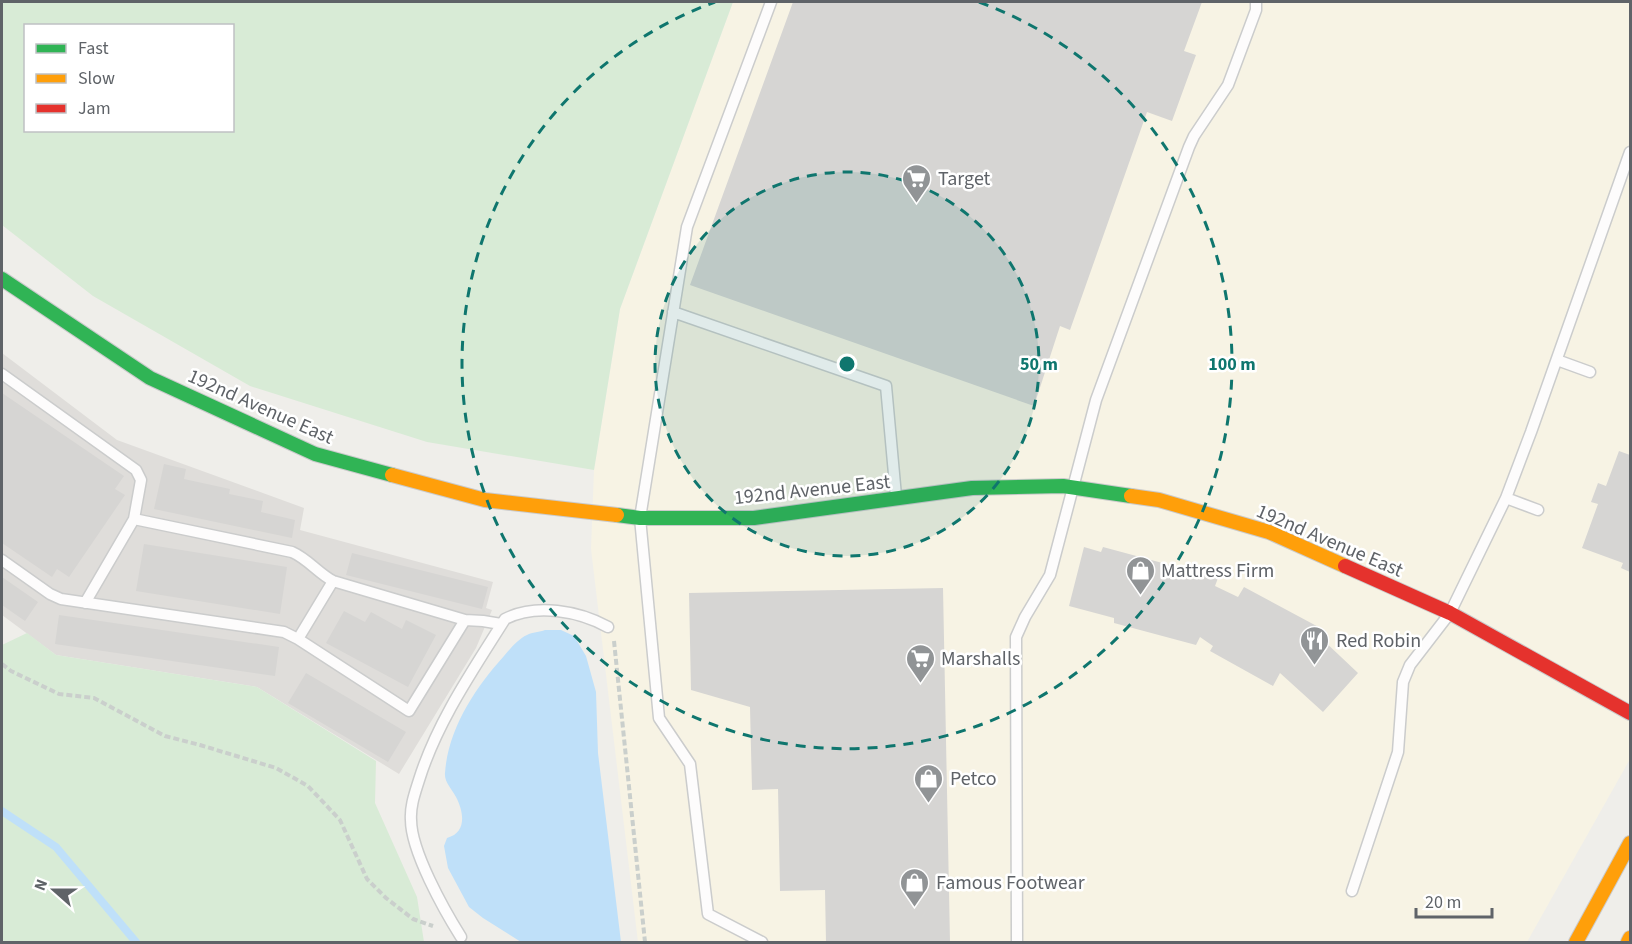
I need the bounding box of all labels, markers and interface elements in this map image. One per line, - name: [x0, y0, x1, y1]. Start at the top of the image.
- legend: [24, 24, 234, 132]
- text: Fast: [78, 36, 109, 61]
- text: Slow: [78, 66, 115, 91]
- text: Jam: [78, 96, 111, 121]
- supermarket icon: Target: [901, 162, 933, 204]
- place label: Target: [938, 165, 991, 193]
- text: 50 m: [1020, 352, 1058, 377]
- text: 100 m: [1208, 352, 1256, 377]
- centre of rings: [837, 354, 857, 374]
- street label: 192nd Avenue East: [183, 362, 338, 452]
- street label: 192nd Avenue East: [733, 468, 892, 512]
- street label: 192nd Avenue East: [1252, 497, 1407, 585]
- shop icon: Mattress Firm: [1124, 554, 1156, 596]
- place label: Mattress Firm: [1161, 557, 1274, 585]
- restaurant icon: Red Robin: [1299, 624, 1331, 666]
- place label: Red Robin: [1336, 627, 1421, 655]
- supermarket icon: Marshalls: [904, 642, 936, 684]
- place label: Marshalls: [941, 645, 1020, 673]
- shop icon: Petco: [913, 762, 945, 804]
- place label: Petco: [950, 765, 997, 793]
- north arrow: [24, 860, 84, 920]
- shop icon: Famous Footwear: [899, 866, 931, 908]
- place label: Famous Footwear: [936, 869, 1085, 897]
- text: N: [29, 876, 53, 894]
- scale bar: [1416, 881, 1492, 919]
- text: 20 m: [1425, 890, 1461, 915]

